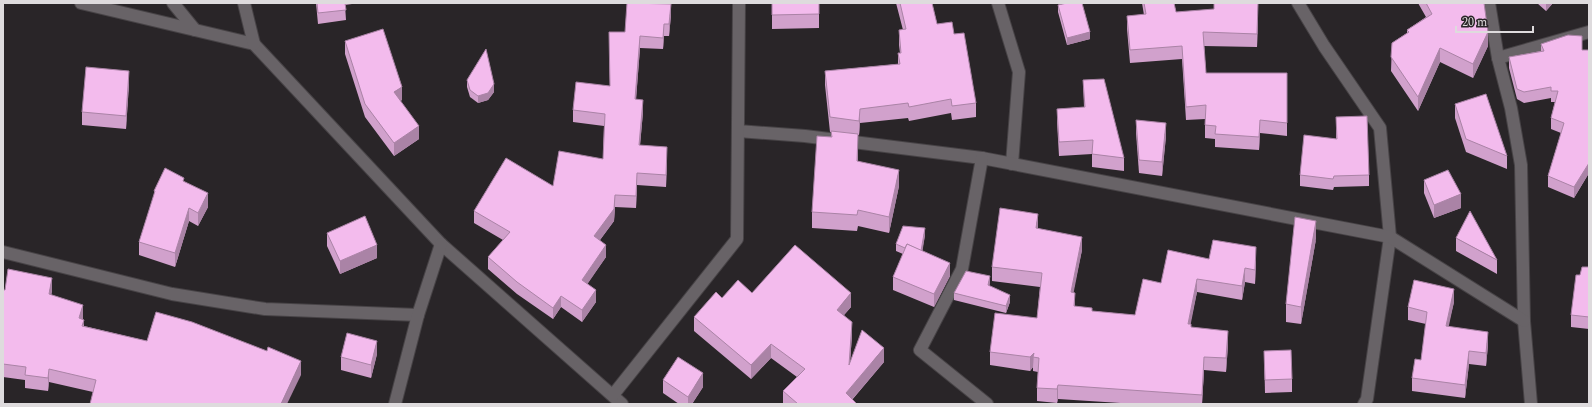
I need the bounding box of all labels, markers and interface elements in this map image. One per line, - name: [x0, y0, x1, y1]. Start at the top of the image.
- scale bar: [1456, 8, 1533, 34]
- text: 20 m: [1462, 13, 1487, 32]

